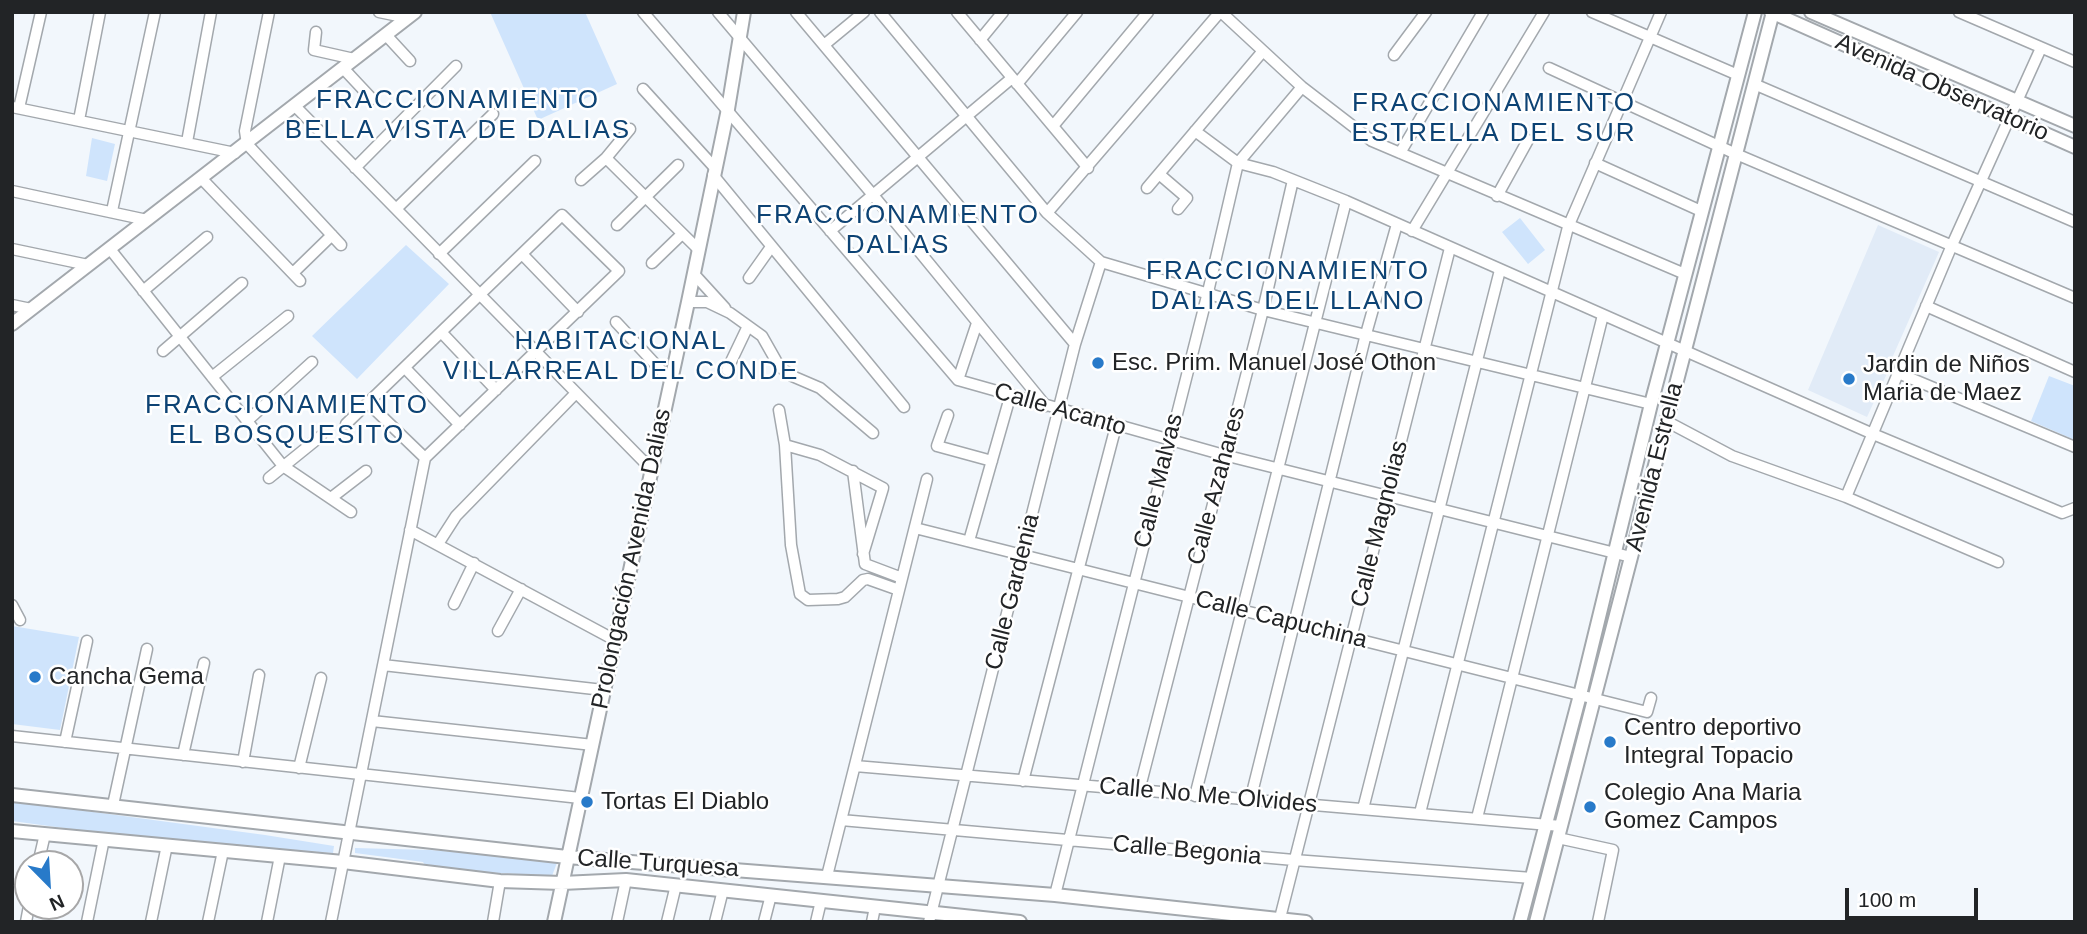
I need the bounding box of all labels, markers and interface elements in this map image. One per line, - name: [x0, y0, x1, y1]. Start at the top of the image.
- street label: Avenida Observatorio: [1831, 28, 2053, 148]
- district label: FRACCIONAMIENTO BELLA VISTA DE DALIAS: [287, 85, 629, 146]
- district label: FRACCIONAMIENTO ESTRELLA DEL SUR: [1354, 88, 1634, 150]
- district label: FRACCIONAMIENTO DALIAS: [758, 200, 1038, 262]
- district label: FRACCIONAMIENTO DALIAS DEL LLANO: [1148, 256, 1428, 318]
- district label: HABITACIONAL VILLARREAL DEL CONDE: [445, 326, 797, 388]
- place label: Esc. Prim. Manuel José Othon: [1112, 349, 1436, 377]
- place label: Jardin de Niños Maria de Maez: [1863, 351, 2030, 407]
- marker: Esc. Prim. Manuel José Othon: [1090, 355, 1106, 371]
- marker: Jardin de Niños Maria de Maez: [1841, 371, 1857, 387]
- street label: Calle Acanto: [991, 377, 1129, 443]
- street label: Avenida Estrella: [1620, 380, 1690, 554]
- district label: FRACCIONAMIENTO EL BOSQUESITO: [147, 390, 427, 452]
- street label: Calle Azahares: [1182, 404, 1252, 568]
- street label: Prolongación Avenida Dalias: [586, 406, 678, 712]
- street label: Calle Malvas: [1128, 411, 1190, 551]
- street label: Calle Magnolias: [1345, 438, 1415, 610]
- street label: Calle Gardenia: [980, 511, 1046, 673]
- street label: Calle Capuchina: [1192, 585, 1370, 655]
- place label: Cancha Gema: [49, 663, 204, 691]
- marker: Cancha Gema: [27, 669, 43, 685]
- place label: Centro deportivo Integral Topacio: [1624, 714, 1801, 770]
- marker: Centro deportivo Integral Topacio: [1602, 734, 1618, 750]
- street label: Calle No Me Olvides: [1098, 772, 1318, 820]
- place label: Colegio Ana Maria Gomez Campos: [1604, 779, 1801, 835]
- place label: Tortas El Diablo: [601, 788, 769, 816]
- marker: Tortas El Diablo: [579, 794, 595, 810]
- marker: Colegio Ana Maria Gomez Campos: [1582, 799, 1598, 815]
- street label: Calle Begonia: [1111, 830, 1263, 872]
- street label: Calle Turquesa: [576, 844, 740, 884]
- north arrow: [14, 850, 84, 920]
- scale bar: [1849, 874, 1982, 918]
- text: 100 m: [1858, 888, 1916, 911]
- text: N: [46, 890, 67, 915]

